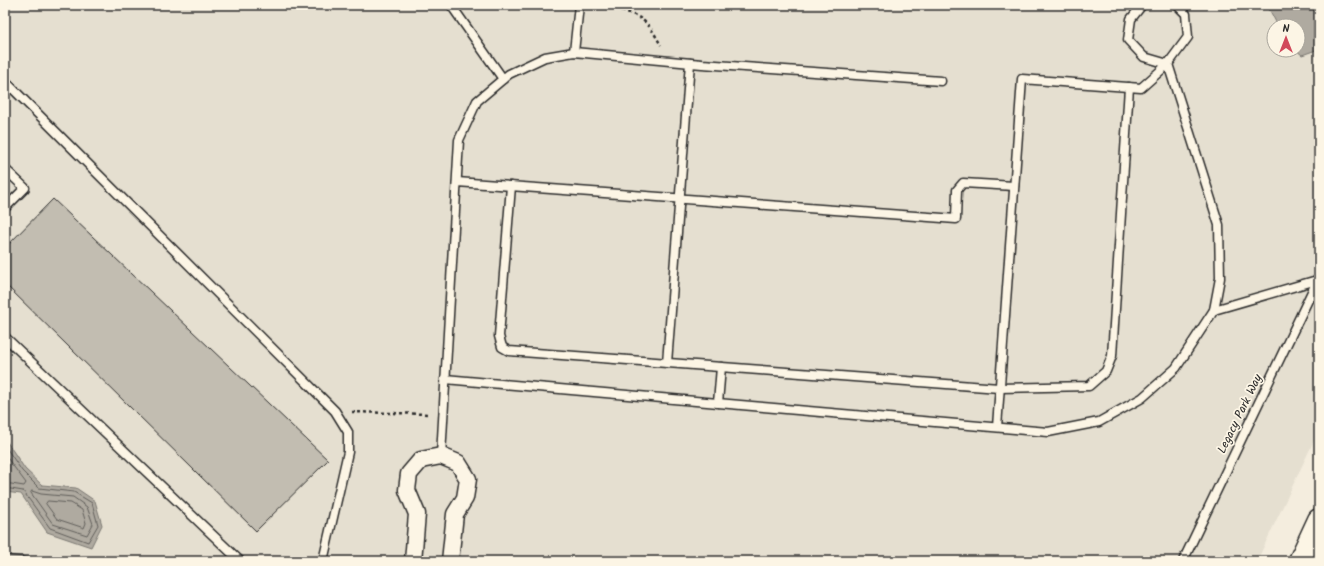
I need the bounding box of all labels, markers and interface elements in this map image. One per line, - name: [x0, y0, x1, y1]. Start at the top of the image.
- north arrow: [1266, 18, 1306, 58]
- text: N: [1283, 20, 1290, 38]
- street label: Legacy Park Way: [1213, 371, 1268, 457]

